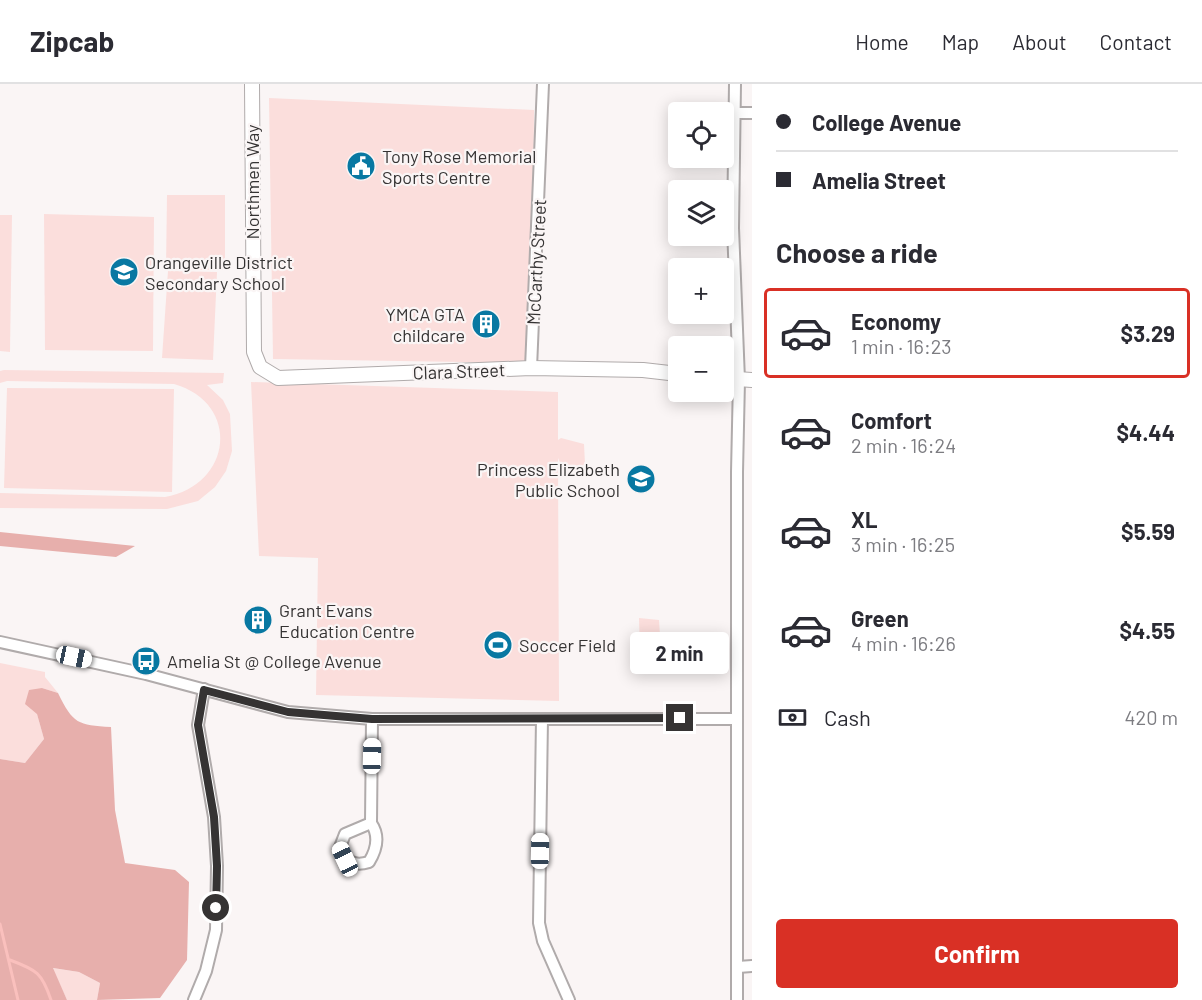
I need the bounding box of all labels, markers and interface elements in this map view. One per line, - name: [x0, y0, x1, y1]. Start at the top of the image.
- text: Zipcab: [30, 24, 114, 58]
- text: Home: [855, 29, 909, 54]
- text: Map: [942, 29, 979, 54]
- text: About: [1012, 29, 1067, 54]
- text: Contact: [1100, 29, 1172, 54]
- map controls: [668, 102, 734, 402]
- button: locate: [668, 102, 734, 168]
- text: College Avenue: [812, 109, 961, 135]
- street label: Northmen Way: [241, 124, 263, 240]
- place label: Tony Rose Memorial Sports Centre: [382, 145, 536, 188]
- public building icon: Tony Rose Memorial Sports Centre: [345, 150, 377, 182]
- text: Amelia Street: [812, 167, 946, 193]
- button: layers: [668, 180, 734, 246]
- street label: McCarthy Street: [522, 198, 550, 326]
- text: Choose a ride: [776, 236, 938, 268]
- place label: Orangeville District Secondary School: [145, 251, 293, 294]
- school or university icon: Orangeville District Secondary School: [108, 256, 140, 288]
- button: +: [668, 258, 734, 324]
- place label: YMCA GTA childcare: [385, 303, 465, 346]
- icon: car: [779, 306, 833, 360]
- building icon: YMCA GTA childcare: [470, 308, 502, 340]
- text: Economy: [851, 308, 941, 334]
- text: $3.29: [1121, 320, 1175, 346]
- text: 1 min · 16:23: [851, 334, 952, 358]
- button: −: [668, 336, 734, 402]
- street label: Clara Street: [412, 358, 506, 384]
- icon: car: [779, 405, 833, 459]
- text: Comfort: [851, 407, 932, 433]
- text: $4.44: [1117, 419, 1175, 445]
- text: 2 min · 16:24: [851, 433, 956, 457]
- place label: Princess Elizabeth Public School: [477, 458, 620, 501]
- school or university icon: Princess Elizabeth Public School: [625, 463, 657, 495]
- icon: car: [779, 504, 833, 558]
- text: XL: [851, 506, 877, 532]
- text: $5.59: [1121, 518, 1175, 544]
- text: 3 min · 16:25: [851, 532, 955, 556]
- place label: Grant Evans Education Centre: [279, 599, 415, 642]
- icon: car: [779, 603, 833, 657]
- building icon: Grant Evans Education Centre: [242, 604, 274, 636]
- text: Green: [851, 605, 909, 631]
- text: $4.55: [1119, 617, 1175, 643]
- sports icon: Soccer Field: [482, 629, 514, 661]
- callout: 2 min: [630, 631, 730, 673]
- text: 4 min · 16:26: [851, 631, 956, 655]
- place label: Soccer Field: [519, 634, 616, 656]
- text: 2 min: [656, 641, 703, 665]
- car: [55, 644, 93, 670]
- bus stop icon: Amelia St @ College Avenue: [130, 645, 162, 677]
- place label: Amelia St @ College Avenue: [167, 650, 382, 672]
- icon: cash: [776, 701, 809, 734]
- route end: [666, 704, 693, 731]
- text: Cash: [824, 704, 871, 730]
- text: 420 m: [1124, 705, 1178, 729]
- car: [363, 738, 381, 774]
- car: [531, 833, 549, 869]
- car: [329, 839, 361, 879]
- route start: [202, 894, 229, 921]
- button: Confirm: [776, 919, 1178, 988]

